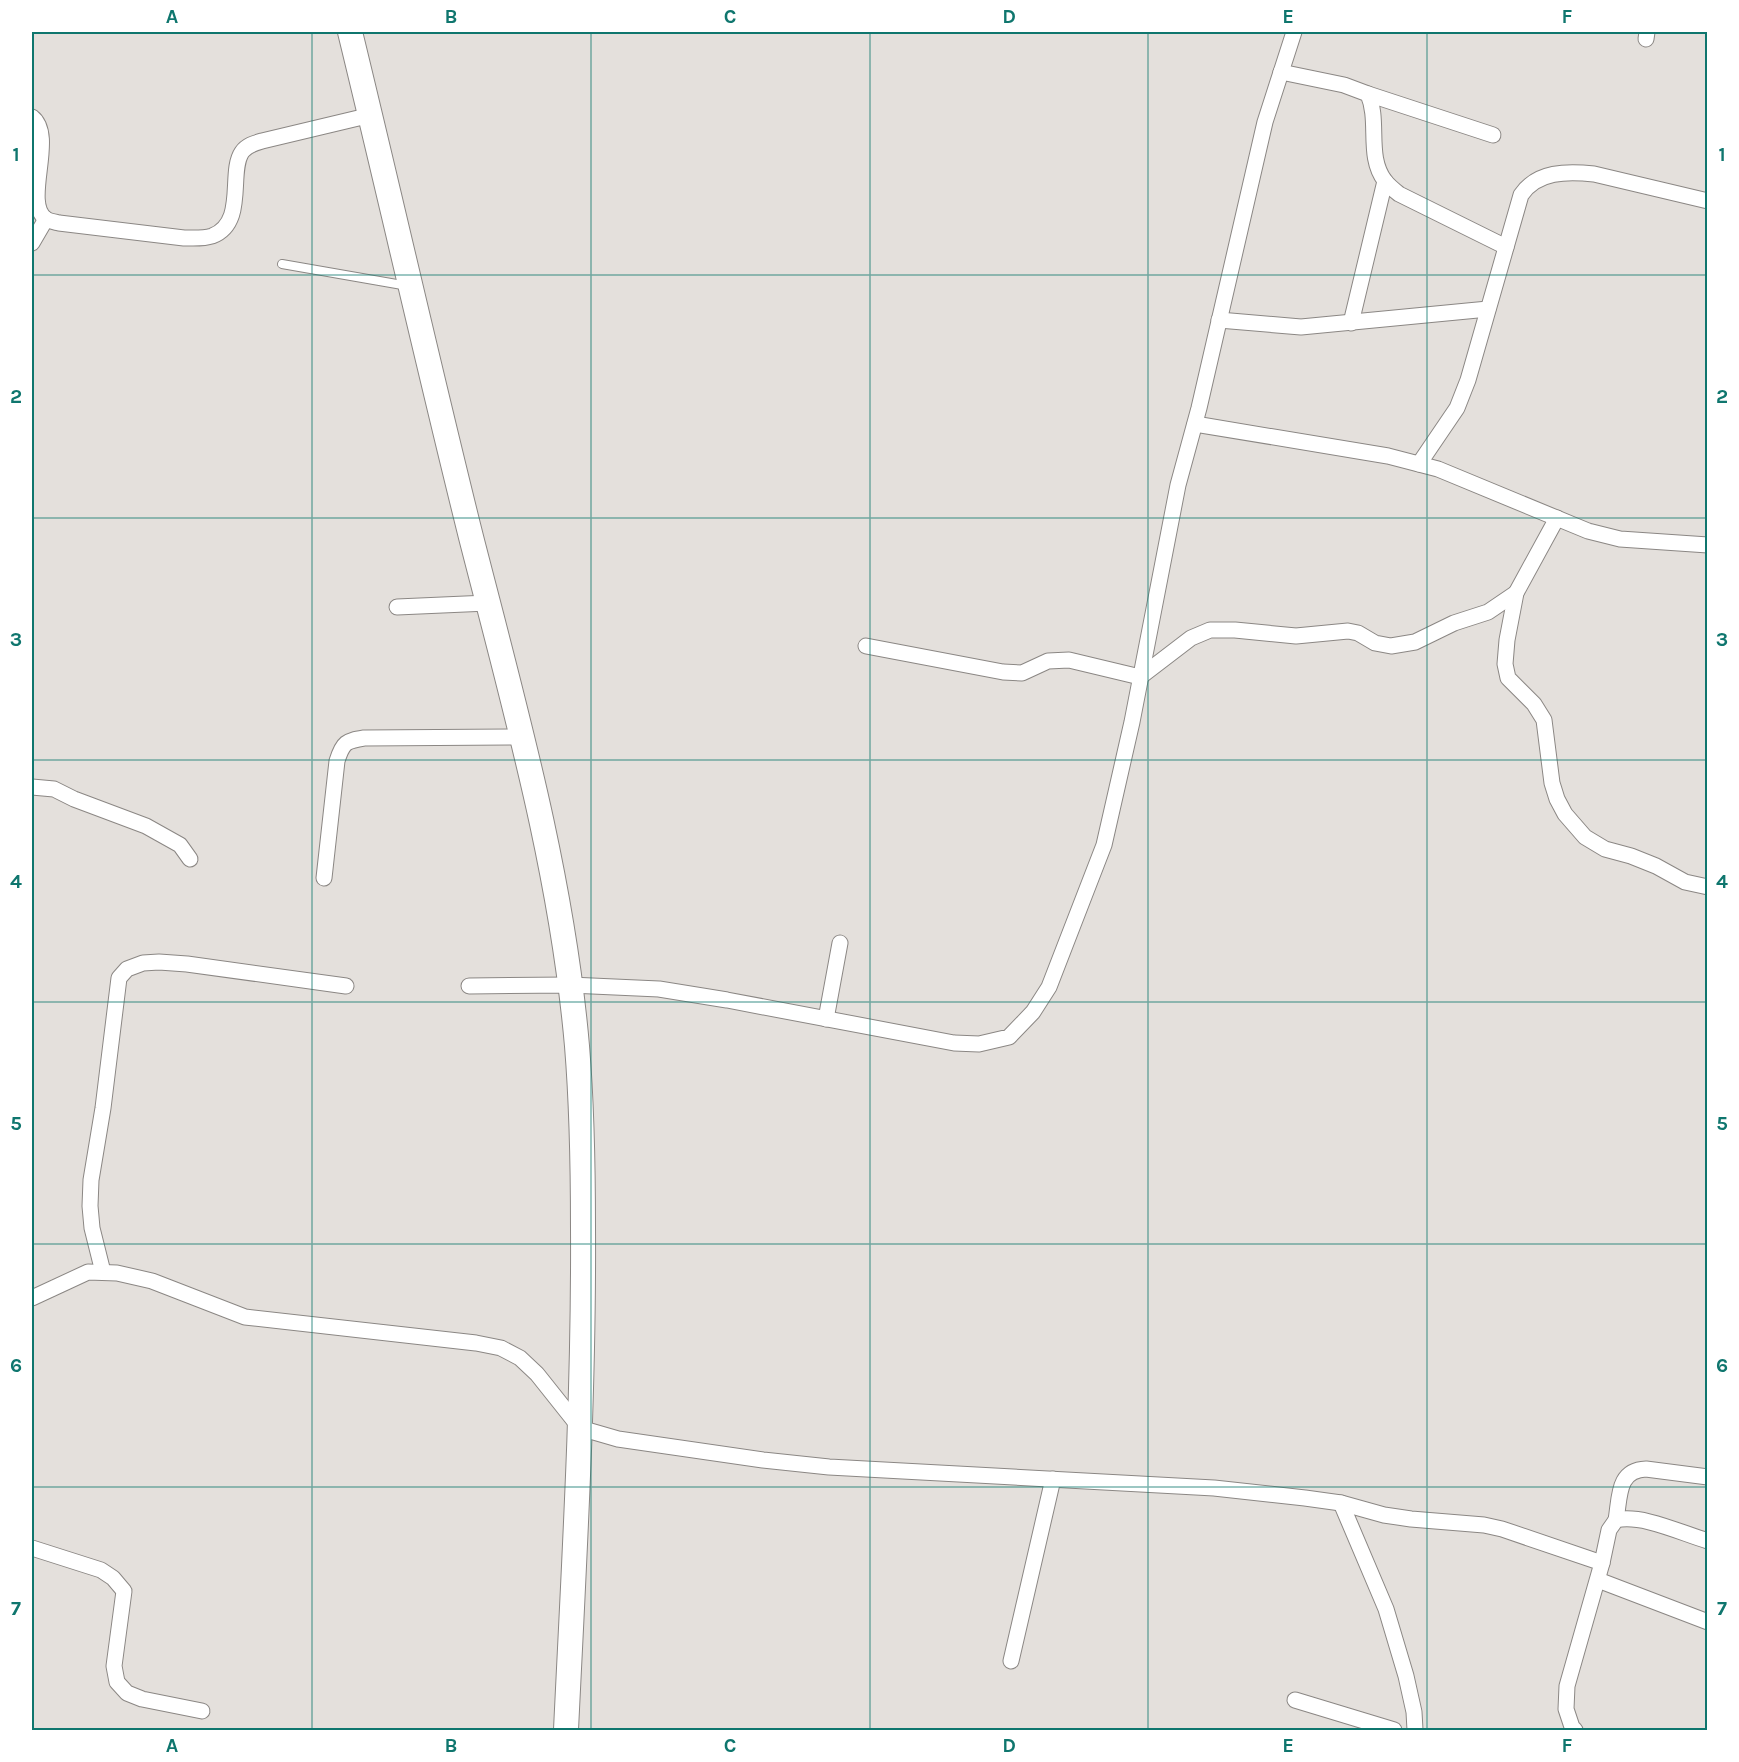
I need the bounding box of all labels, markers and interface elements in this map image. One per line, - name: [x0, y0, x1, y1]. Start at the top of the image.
- text: A: [166, 5, 179, 28]
- text: B: [445, 5, 457, 28]
- text: C: [724, 5, 736, 28]
- text: D: [1002, 5, 1016, 28]
- text: E: [1282, 5, 1294, 28]
- text: F: [1562, 5, 1573, 28]
- text: 1: [12, 143, 20, 166]
- text: 1: [1718, 143, 1726, 166]
- text: 2: [10, 385, 22, 408]
- text: 2: [1716, 385, 1728, 408]
- text: 3: [10, 628, 22, 651]
- text: 3: [1716, 628, 1728, 651]
- text: 4: [10, 870, 22, 893]
- text: 4: [1716, 870, 1728, 893]
- text: 5: [10, 1112, 22, 1135]
- text: 5: [1716, 1112, 1728, 1135]
- text: 6: [10, 1354, 22, 1377]
- text: 6: [1716, 1354, 1728, 1377]
- text: 7: [11, 1597, 21, 1620]
- text: 7: [1717, 1597, 1727, 1620]
- text: A: [166, 1734, 179, 1757]
- text: B: [445, 1734, 457, 1757]
- text: C: [724, 1734, 736, 1757]
- text: D: [1002, 1734, 1016, 1757]
- text: E: [1282, 1734, 1294, 1757]
- text: F: [1562, 1734, 1573, 1757]

